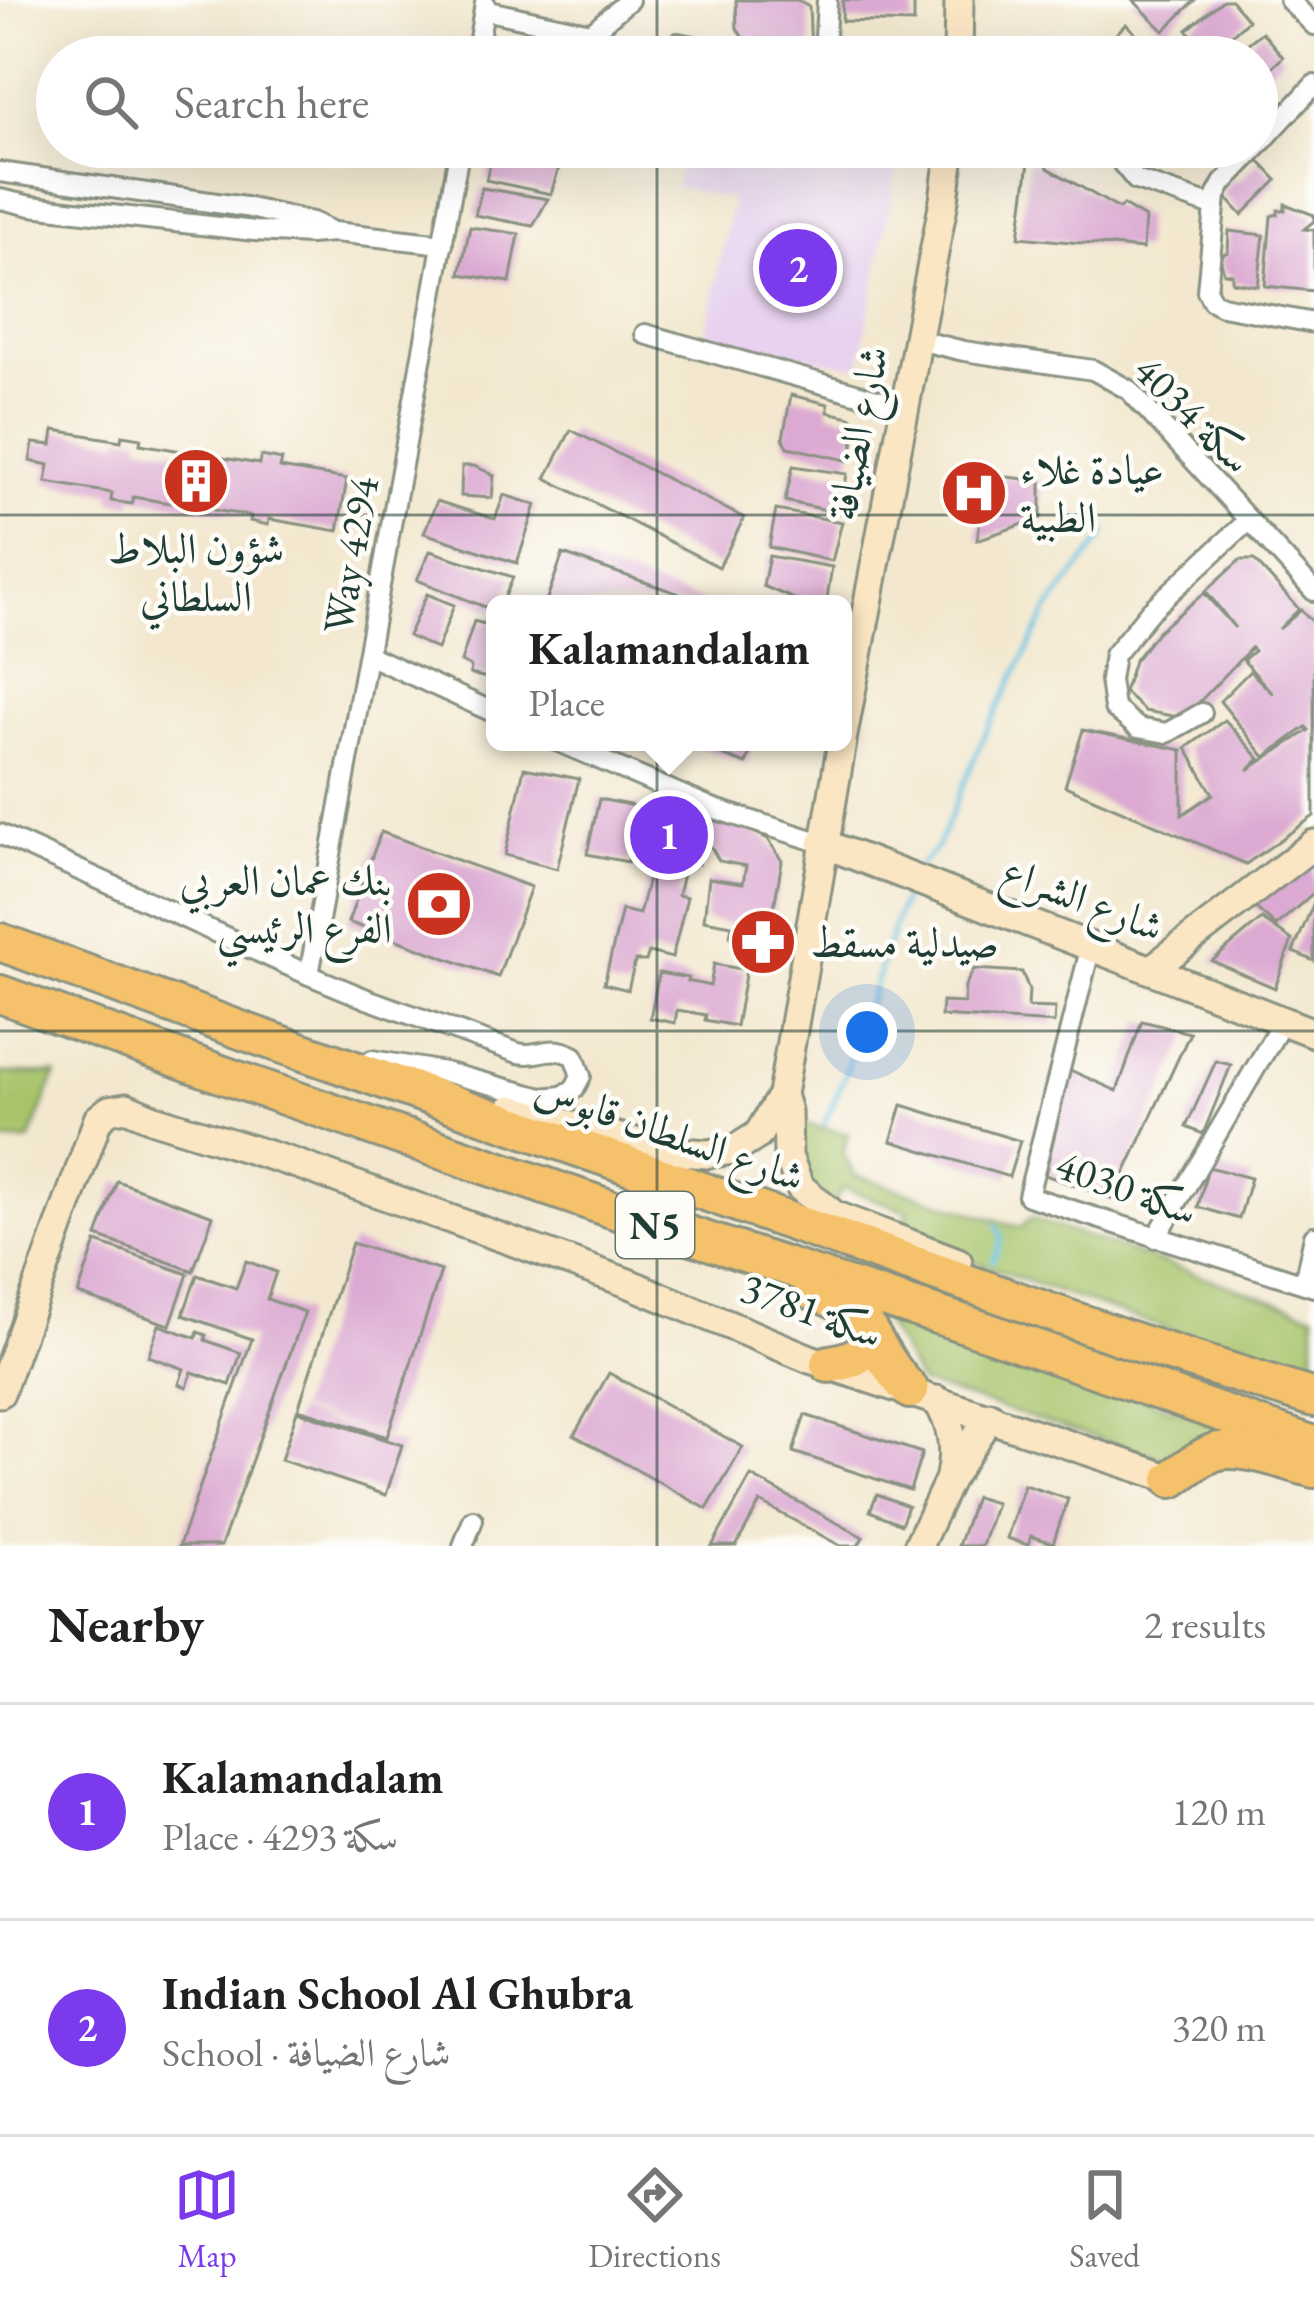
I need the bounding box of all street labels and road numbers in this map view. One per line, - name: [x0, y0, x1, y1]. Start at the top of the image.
- street label: شارع الضيافة: [814, 341, 909, 526]
- street label: سكة 4034: [1122, 343, 1265, 486]
- street label: Way 4294: [310, 472, 391, 638]
- street label: شارع الشراع: [991, 843, 1171, 962]
- street label: شارع السلطان قابوس: [525, 1061, 812, 1212]
- street label: سكة 4030: [1049, 1137, 1205, 1238]
- road number: N5: [616, 1192, 694, 1258]
- street label: سكة 3781: [734, 1260, 890, 1361]

